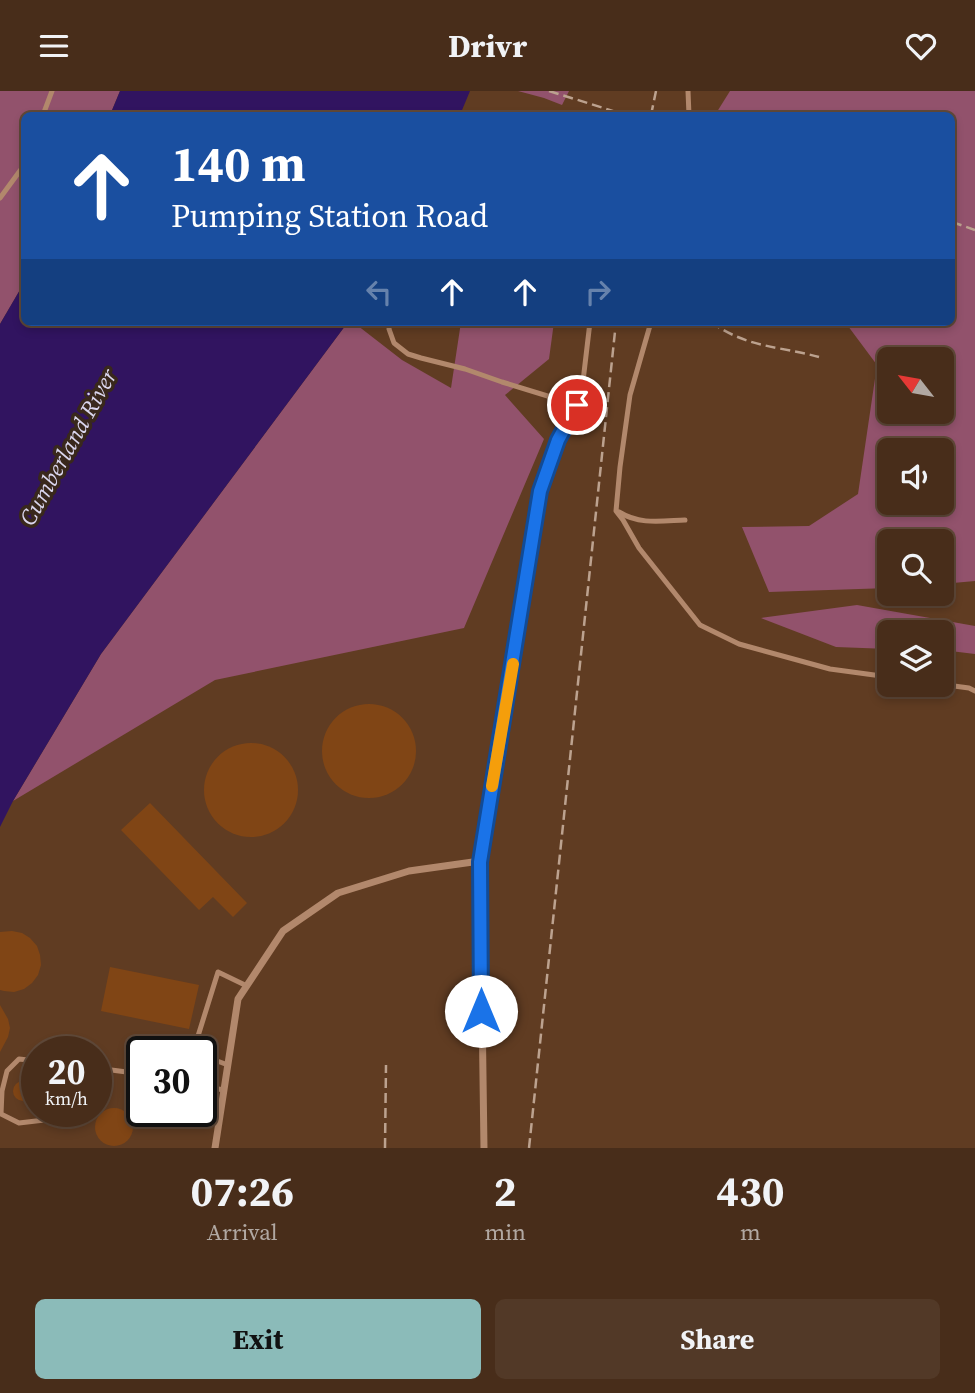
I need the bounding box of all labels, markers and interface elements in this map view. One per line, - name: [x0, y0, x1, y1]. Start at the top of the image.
- text: Drivr: [448, 24, 527, 68]
- icon: menu: [35, 27, 73, 65]
- icon: heart: [902, 27, 940, 65]
- text: 140 m: [171, 130, 306, 197]
- icon: ahead: [56, 140, 147, 231]
- text: Pumping Station Road: [171, 194, 488, 238]
- icon: left: [360, 273, 398, 311]
- icon: ahead: [433, 273, 471, 311]
- icon: ahead: [506, 273, 544, 311]
- icon: right: [579, 273, 617, 311]
- north arrow: [877, 347, 954, 423]
- map controls: [877, 347, 954, 697]
- water label: Cumberland River: [12, 362, 125, 531]
- pin: [547, 375, 607, 435]
- icon: arrive: [558, 386, 596, 424]
- button: sound: [877, 438, 954, 515]
- button: search: [877, 529, 954, 606]
- button: layers: [877, 620, 954, 697]
- position arrow: [444, 974, 518, 1048]
- speed limit sign: 30: [126, 1036, 217, 1127]
- text: 20: [48, 1048, 85, 1096]
- text: km/h: [45, 1086, 88, 1111]
- text: 07:26: [190, 1162, 294, 1220]
- text: 2: [494, 1162, 517, 1220]
- text: 430: [716, 1162, 785, 1220]
- text: Arrival: [207, 1216, 278, 1248]
- text: min: [484, 1216, 526, 1248]
- text: m: [740, 1216, 761, 1248]
- button: Exit: [35, 1299, 481, 1379]
- button: Share: [495, 1299, 940, 1379]

